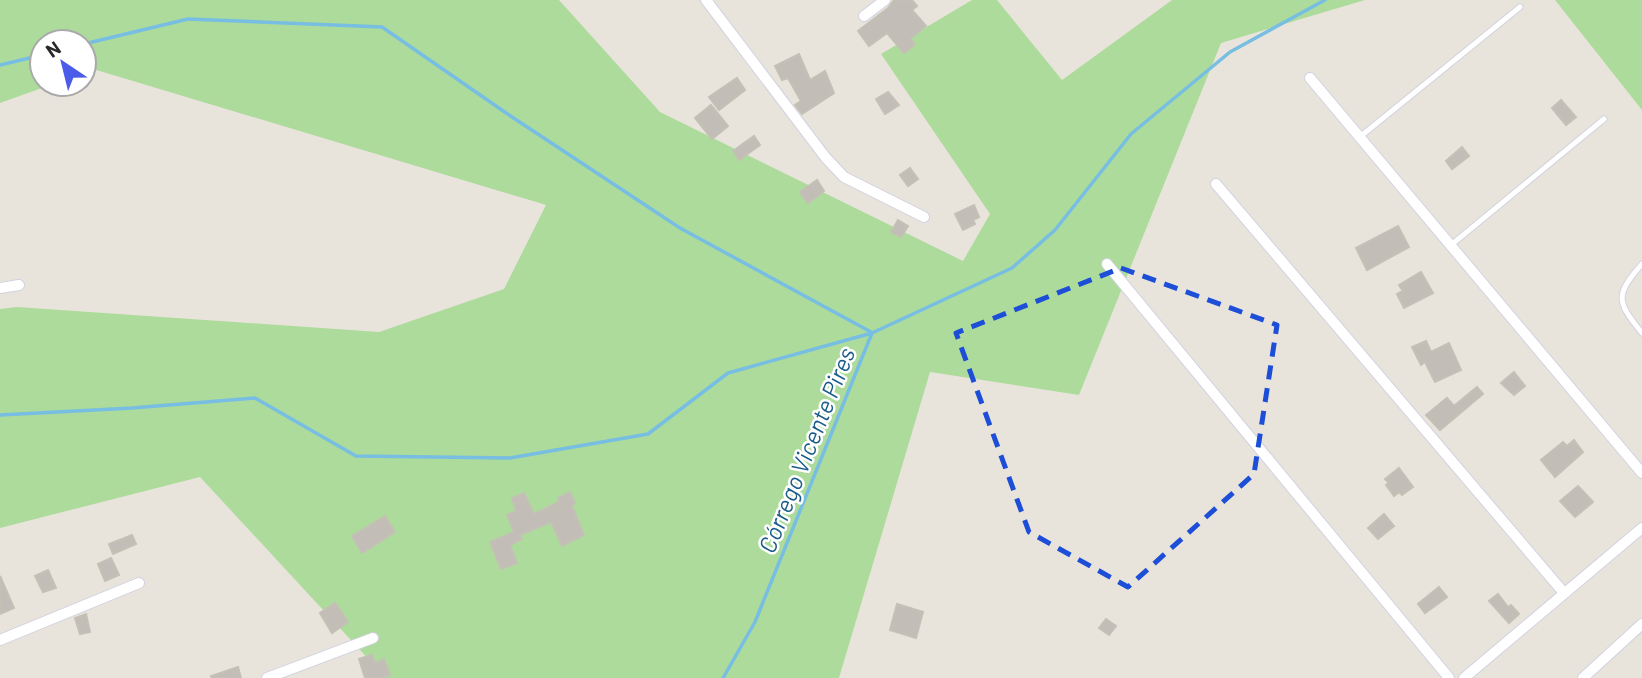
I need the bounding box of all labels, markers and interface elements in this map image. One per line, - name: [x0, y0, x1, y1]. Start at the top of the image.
- north arrow: [28, 28, 98, 98]
- text: N: [41, 36, 65, 62]
- water label: Córrego Vicente Pires: [752, 343, 860, 557]

